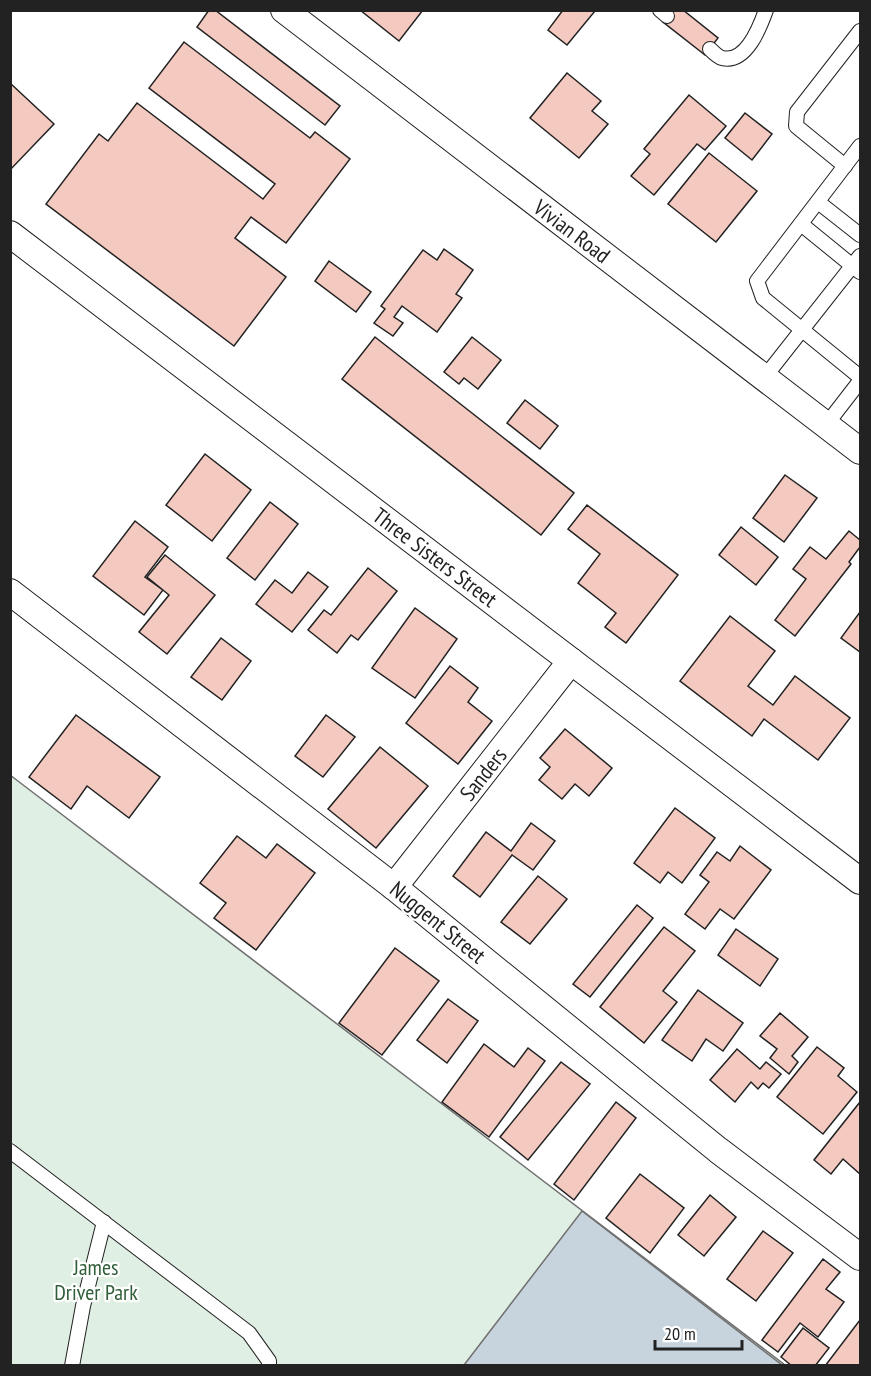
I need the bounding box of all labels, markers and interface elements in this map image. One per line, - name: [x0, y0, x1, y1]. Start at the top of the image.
- street label: Vivian Road: [527, 192, 616, 269]
- street label: Three Sisters Street: [367, 501, 503, 613]
- street label: Sanders: [454, 742, 512, 806]
- street label: Nuggent Street: [384, 875, 492, 969]
- park label: James Driver Park: [54, 1253, 138, 1306]
- scale bar: [655, 1313, 742, 1351]
- text: 20 m: [664, 1322, 696, 1345]

